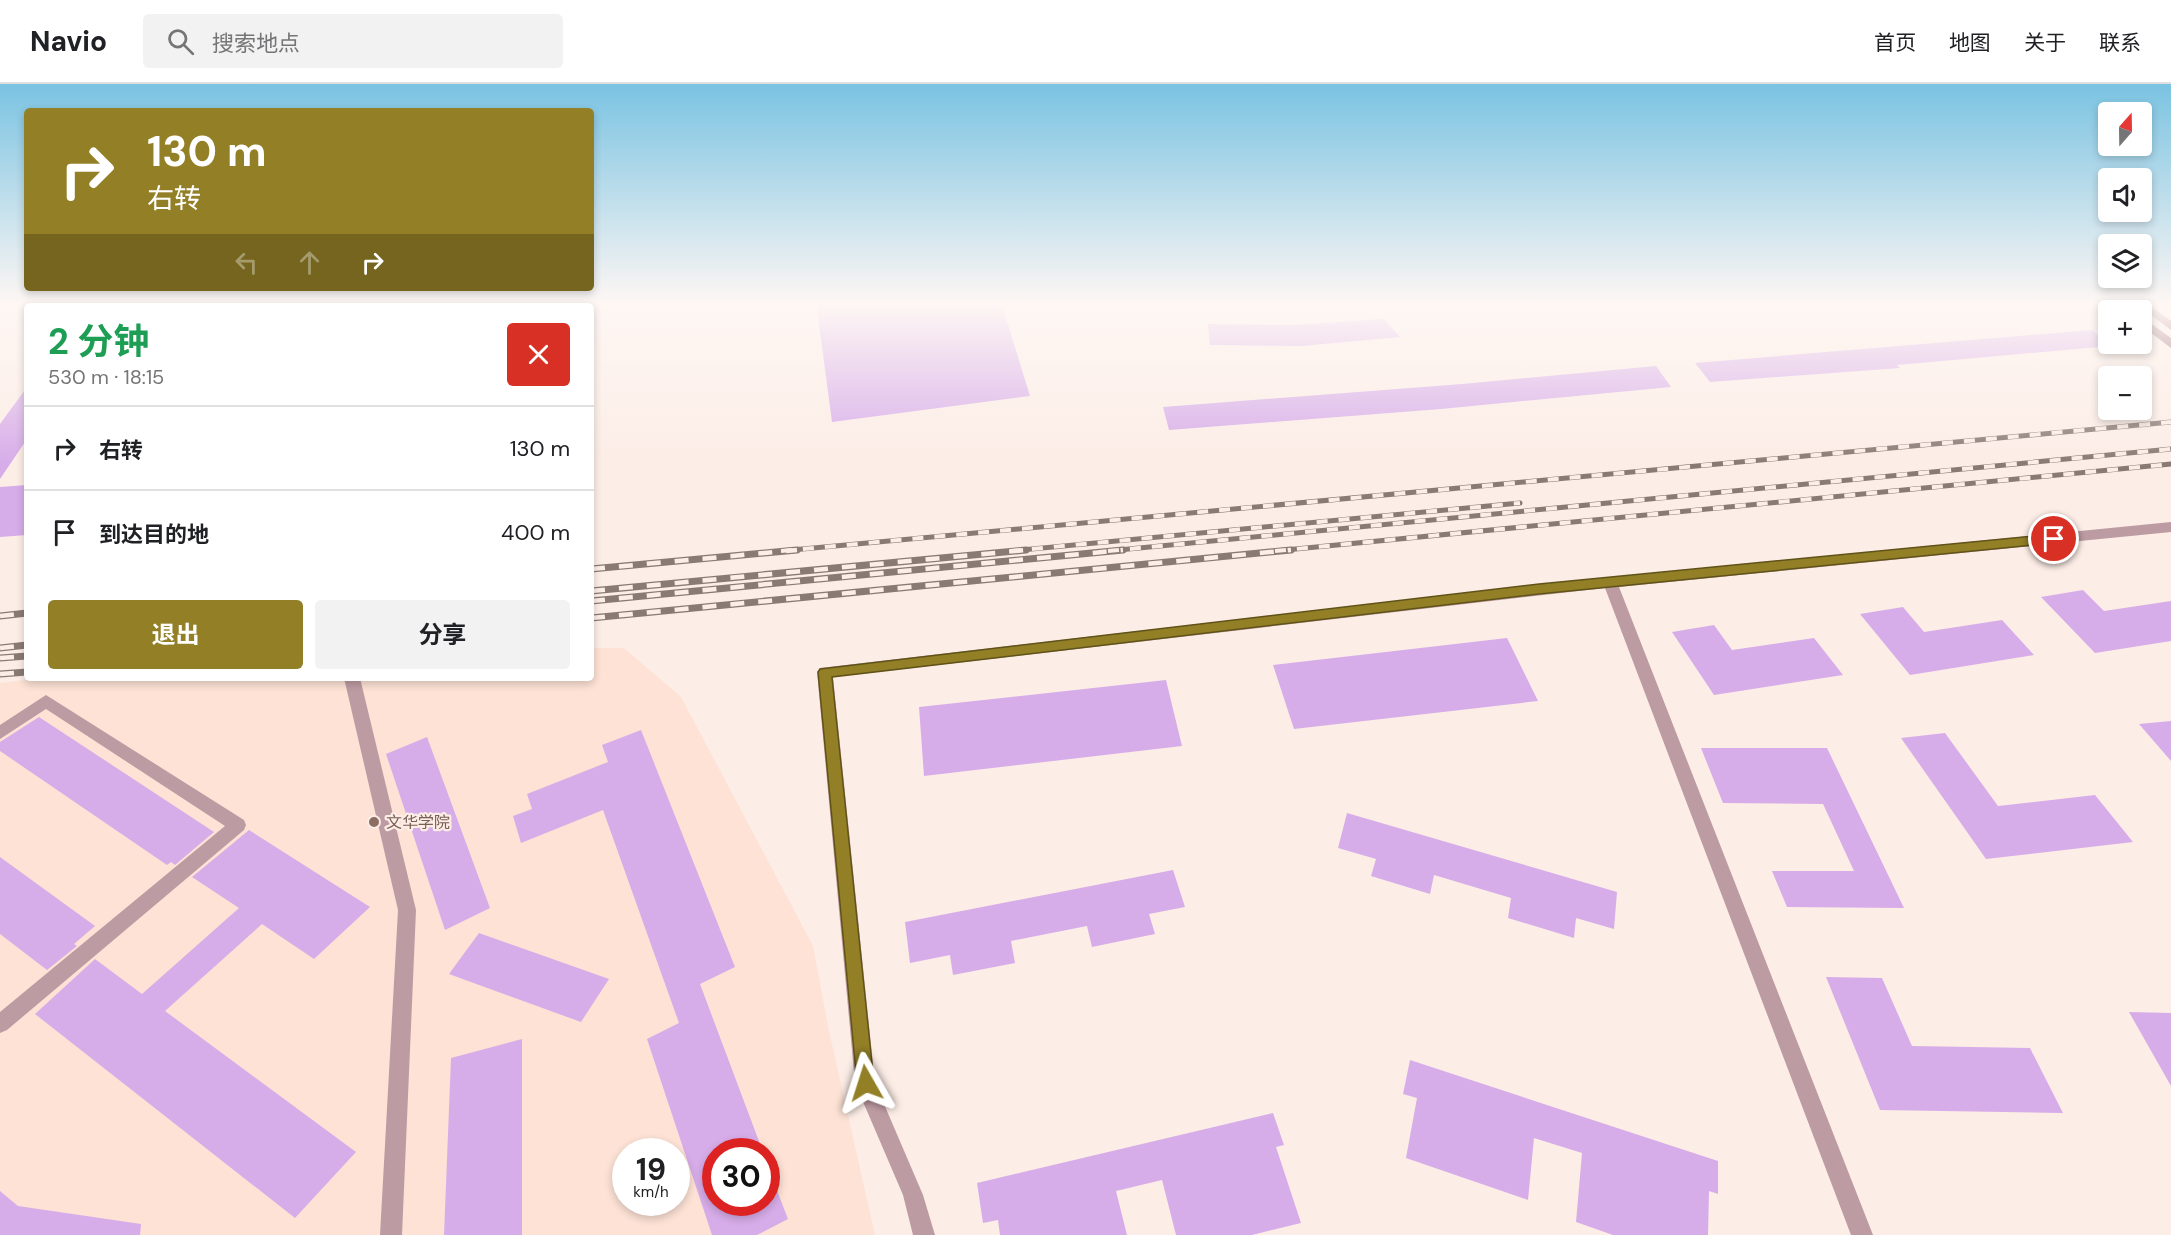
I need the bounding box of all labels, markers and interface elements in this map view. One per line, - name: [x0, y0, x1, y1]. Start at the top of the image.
- search box: [143, 14, 563, 68]
- text: Navio: [30, 23, 107, 60]
- icon: search: [164, 25, 197, 58]
- text: 搜索地点: [212, 29, 300, 58]
- text: 首页: [1874, 29, 1916, 57]
- text: 地图: [1949, 29, 1991, 57]
- text: 关于: [2024, 29, 2066, 57]
- text: 联系: [2099, 29, 2141, 57]
- north arrow: [2098, 102, 2152, 156]
- map controls: [2098, 102, 2152, 420]
- text: 130 m: [147, 124, 267, 179]
- icon: right: [48, 132, 126, 210]
- button: sound: [2098, 168, 2152, 222]
- text: 右转: [147, 181, 201, 216]
- button: layers: [2098, 234, 2152, 288]
- icon: left: [230, 246, 263, 279]
- icon: ahead: [293, 246, 326, 279]
- icon: right: [356, 246, 389, 279]
- button: +: [2098, 300, 2152, 354]
- text: 2 分钟: [48, 318, 149, 365]
- button: close: [507, 323, 570, 386]
- text: 530 m · 18:15: [48, 364, 164, 390]
- button: −: [2098, 366, 2152, 420]
- icon: right: [48, 432, 81, 465]
- text: 130 m: [510, 434, 570, 463]
- text: 右转: [99, 436, 143, 465]
- pin: [2028, 513, 2079, 564]
- icon: arrive: [48, 516, 81, 549]
- text: 400 m: [501, 518, 570, 547]
- text: 到达目的地: [99, 520, 209, 549]
- icon: arrive: [2037, 522, 2070, 555]
- button: 退出: [48, 600, 303, 669]
- button: 分享: [315, 600, 570, 669]
- place label: 文华学院: [386, 812, 450, 833]
- marker: 文华学院: [367, 815, 381, 829]
- position arrow: [834, 1051, 898, 1115]
- speed limit sign: 30: [702, 1138, 780, 1216]
- text: 19: [636, 1150, 666, 1189]
- text: km/h: [633, 1182, 669, 1202]

